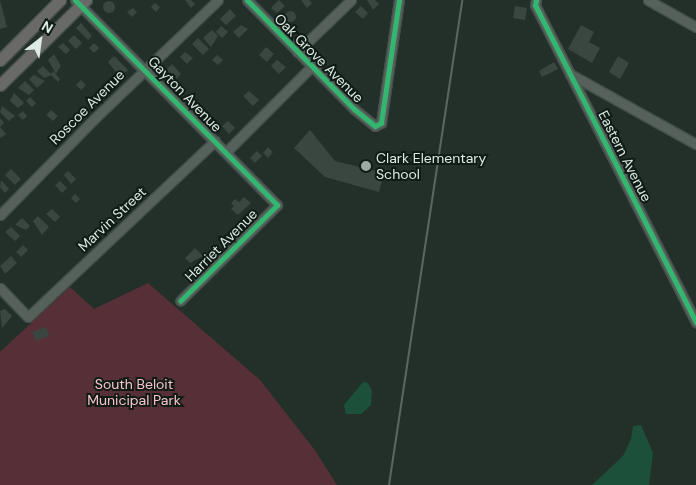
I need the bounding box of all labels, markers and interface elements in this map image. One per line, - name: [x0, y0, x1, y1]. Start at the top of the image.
- street label: Oak Grove Avenue: [271, 10, 367, 106]
- north arrow: [15, 15, 65, 65]
- text: N: [39, 17, 56, 37]
- street label: Gayton Avenue: [145, 53, 225, 135]
- street label: Roscoe Avenue: [46, 66, 128, 148]
- street label: Eastern Avenue: [595, 108, 655, 204]
- place label: Clark Elementary School: [376, 150, 486, 182]
- marker: Clark Elementary School: [360, 160, 372, 172]
- street label: Marvin Street: [75, 183, 149, 255]
- street label: Harriet Avenue: [181, 205, 261, 285]
- park label: South Beloit Municipal Park: [87, 376, 181, 408]

